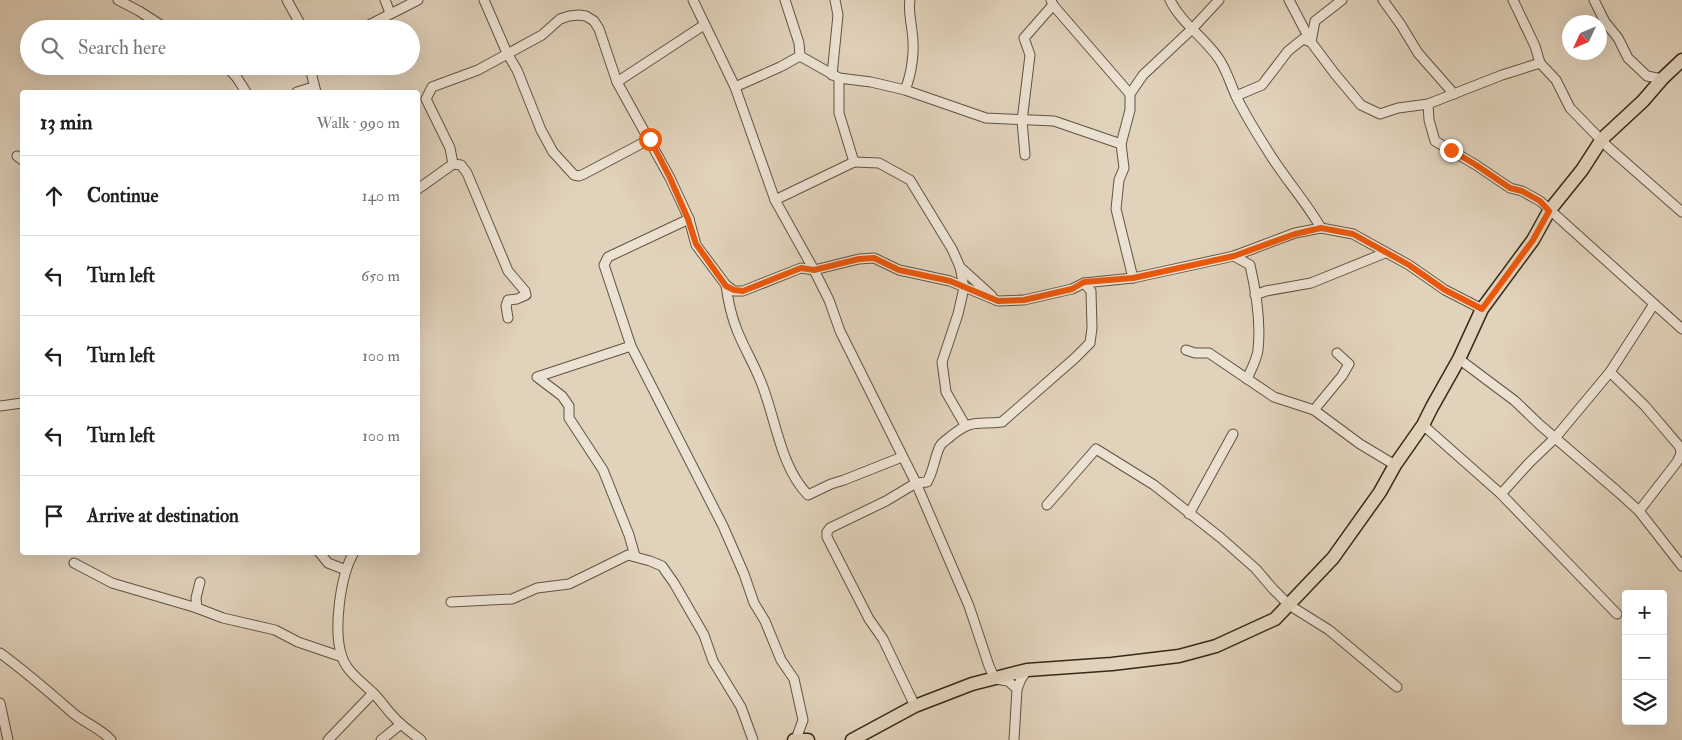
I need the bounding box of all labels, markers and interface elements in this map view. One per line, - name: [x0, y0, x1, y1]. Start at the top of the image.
- north arrow: [1562, 15, 1607, 60]
- search box: [20, 20, 420, 75]
- icon: search: [38, 34, 66, 62]
- text: Search here: [78, 36, 166, 60]
- text: 13 min: [40, 109, 93, 136]
- text: Walk · 990 m: [317, 113, 400, 133]
- route start: [639, 128, 662, 151]
- route end: [1440, 139, 1463, 162]
- icon: ahead: [40, 182, 68, 210]
- text: Continue: [87, 184, 158, 208]
- text: 140 m: [362, 186, 400, 206]
- icon: left: [40, 262, 68, 290]
- text: Turn left: [87, 264, 155, 288]
- text: 650 m: [361, 266, 400, 286]
- icon: left: [40, 342, 68, 370]
- text: Turn left: [87, 344, 155, 368]
- text: 100 m: [362, 346, 400, 366]
- icon: left: [40, 422, 68, 450]
- text: Turn left: [87, 424, 155, 448]
- text: 100 m: [362, 426, 400, 446]
- icon: arrive: [40, 502, 68, 530]
- text: Arrive at destination: [87, 504, 239, 528]
- map controls: [1622, 590, 1667, 725]
- button: +: [1622, 590, 1667, 635]
- button: −: [1622, 635, 1667, 680]
- button: layers: [1622, 680, 1667, 725]

